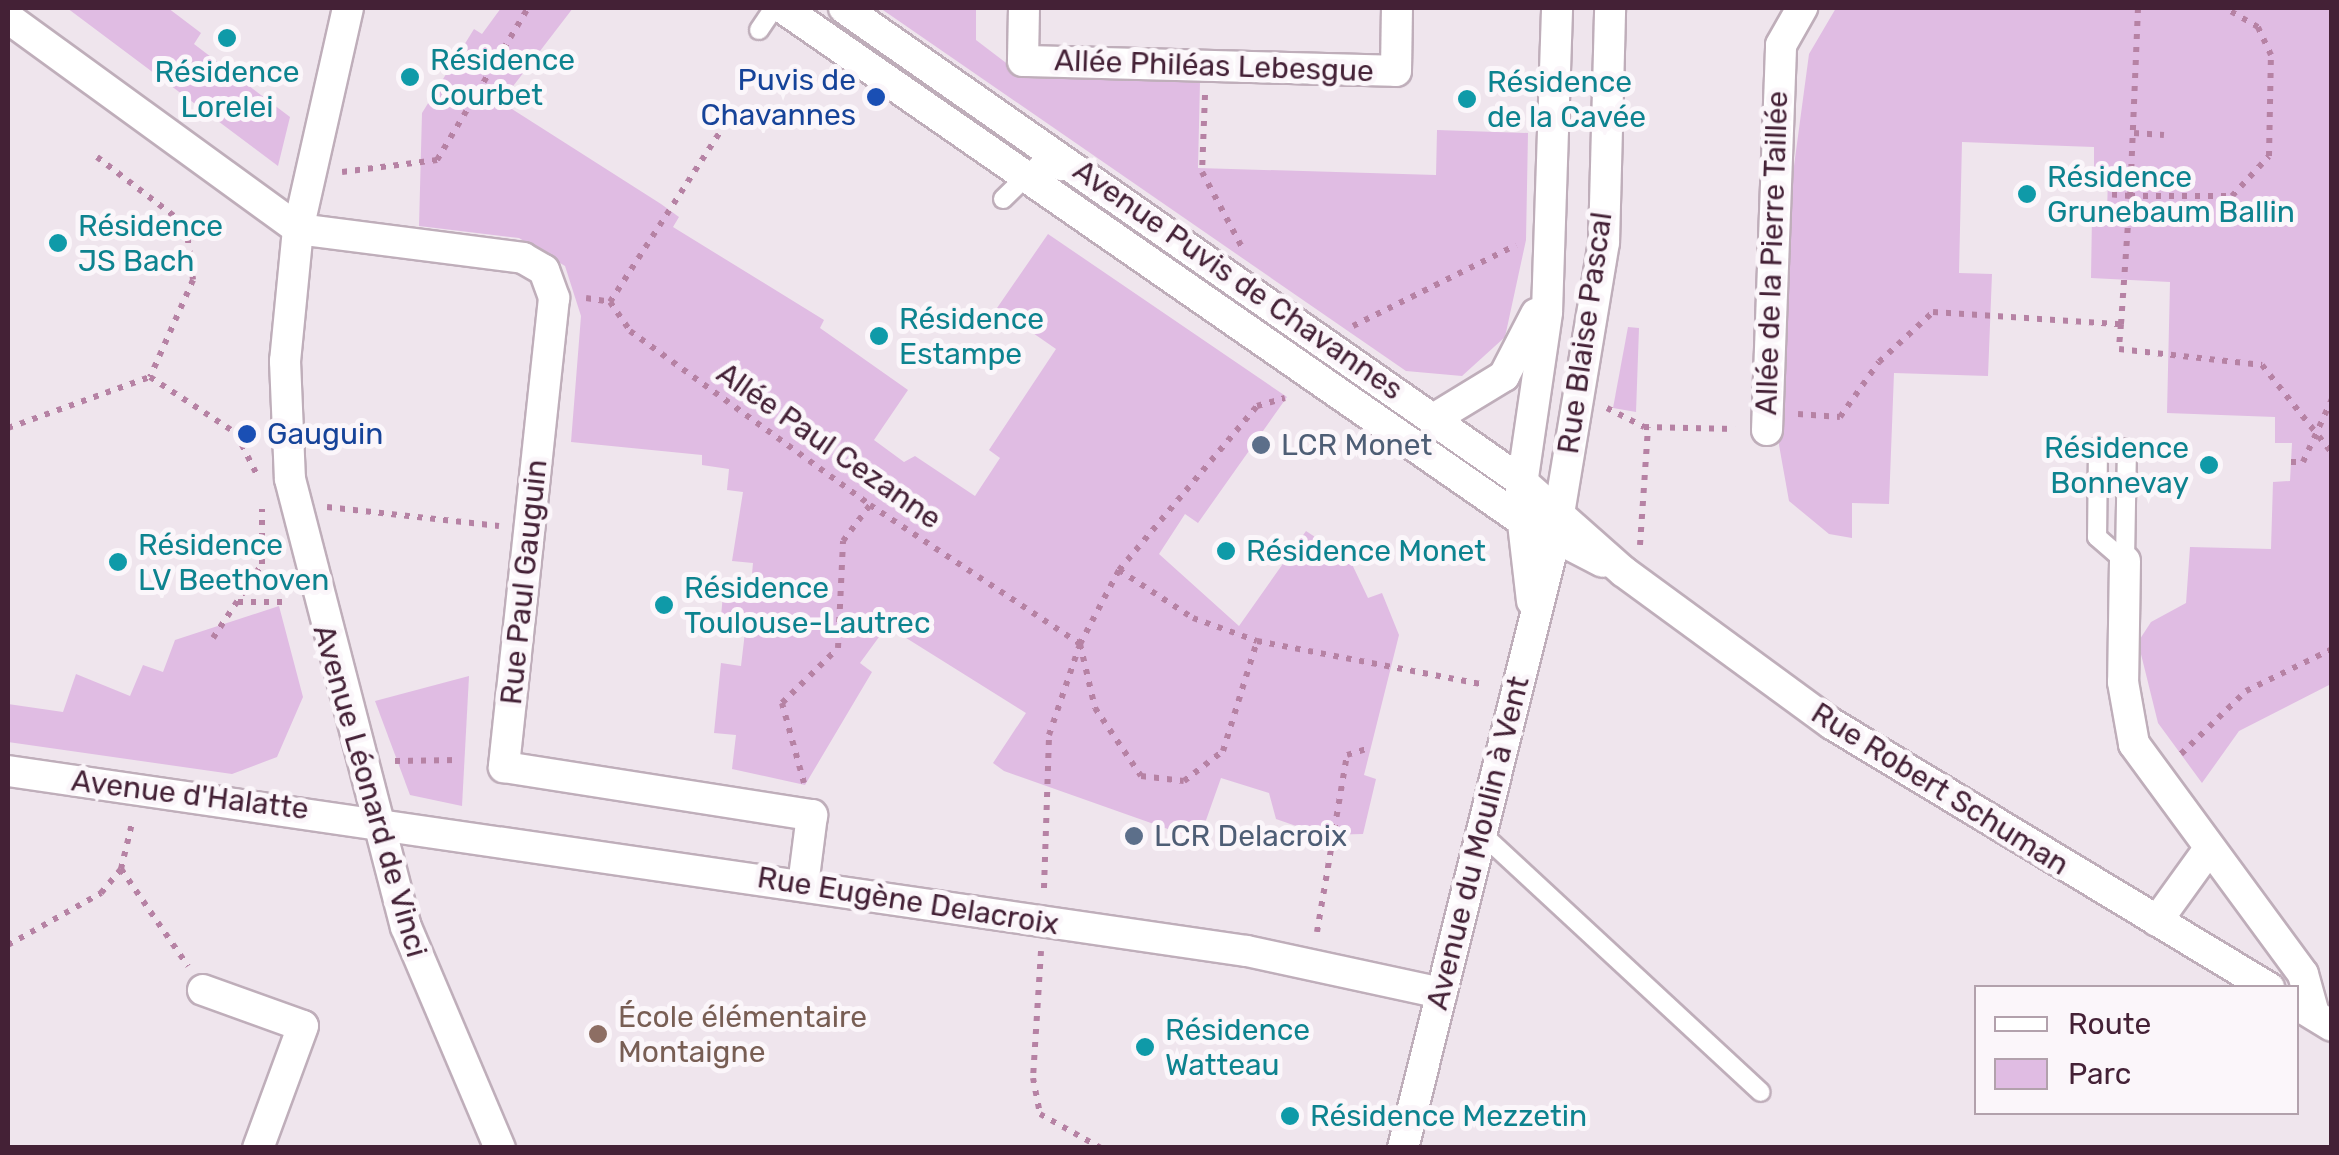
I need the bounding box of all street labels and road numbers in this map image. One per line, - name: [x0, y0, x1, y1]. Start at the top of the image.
- street label: Allée Philéas Lebesgue: [1054, 42, 1374, 90]
- street label: Allée de la Pierre Taillée: [1748, 90, 1796, 416]
- street label: Avenue Puvis de Chavannes: [1066, 152, 1410, 408]
- street label: Rue Blaise Pascal: [1550, 210, 1620, 456]
- street label: Allée Paul Cezanne: [710, 355, 948, 537]
- street label: Rue Paul Gauguin: [493, 458, 555, 706]
- street label: Avenue Léonard de Vinci: [305, 620, 435, 962]
- street label: Avenue du Moulin à Vent: [1419, 672, 1537, 1014]
- street label: Rue Robert Schuman: [1805, 695, 2075, 883]
- street label: Avenue d'Halatte: [69, 763, 311, 827]
- street label: Rue Eugène Delacroix: [755, 859, 1061, 943]

